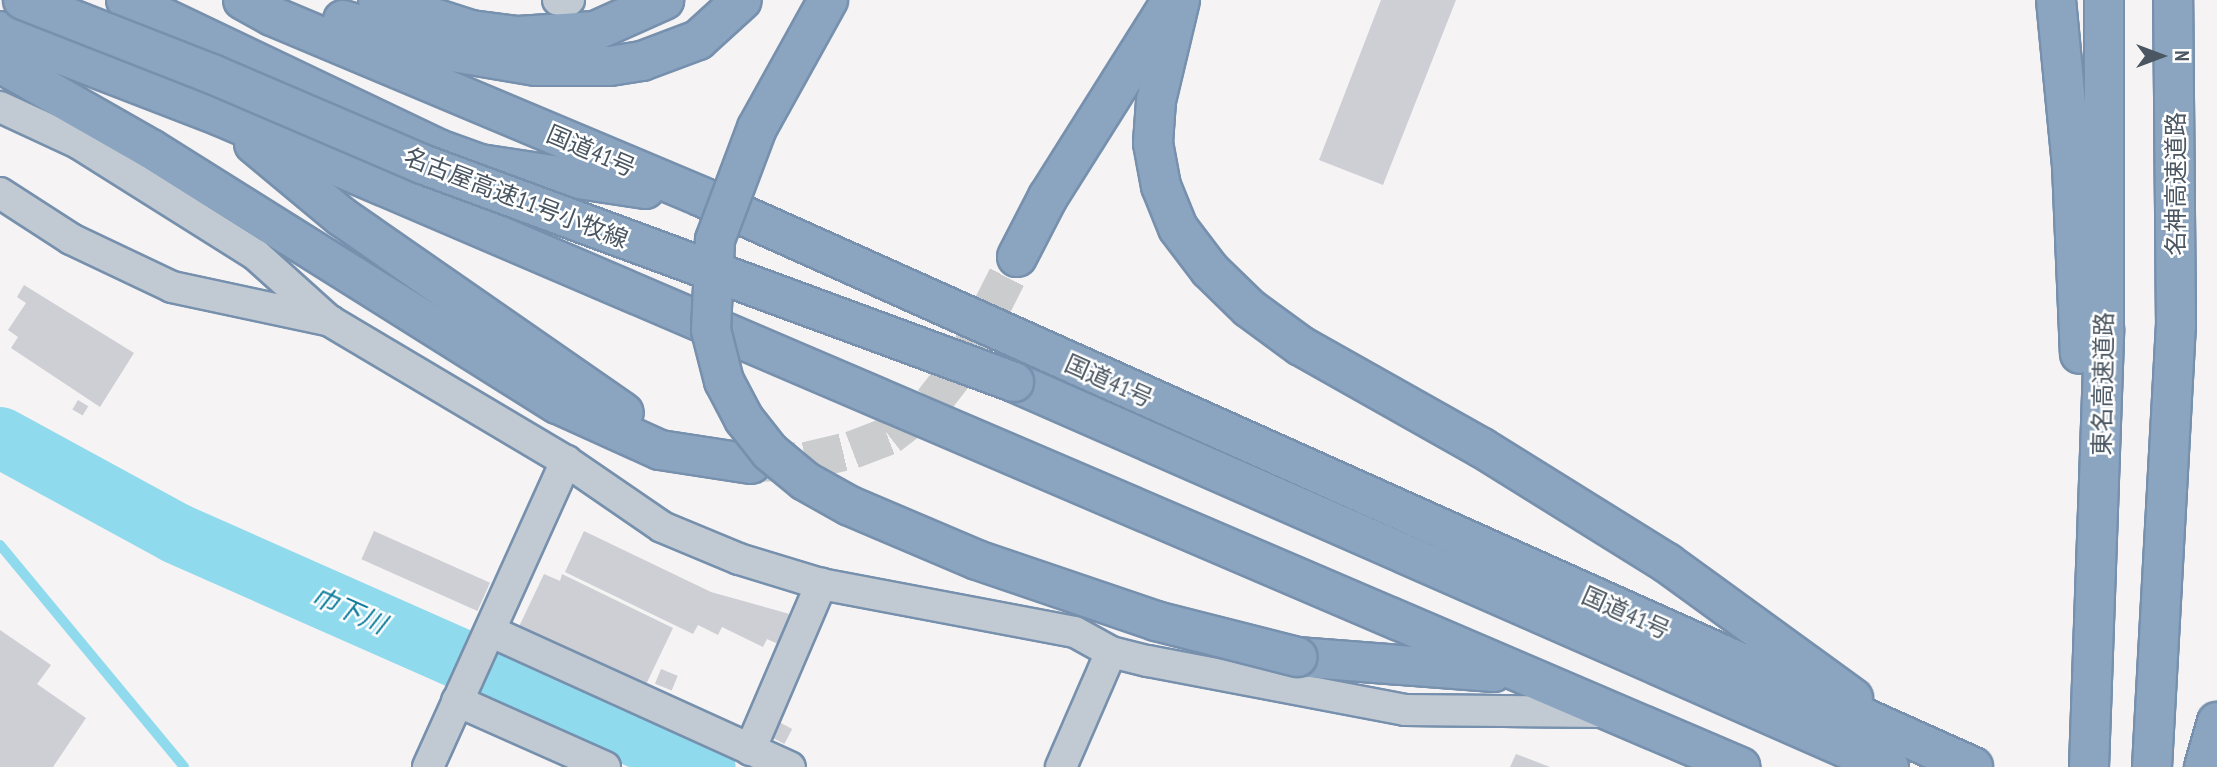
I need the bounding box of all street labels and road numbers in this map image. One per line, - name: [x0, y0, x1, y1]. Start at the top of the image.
- street label: 名神高速道路: [2162, 112, 2190, 256]
- street label: 国道41号: [542, 119, 640, 183]
- street label: 名古屋高速11号小牧線: [400, 142, 632, 254]
- street label: 東名高速道路: [2087, 312, 2119, 456]
- street label: 国道41号: [1060, 349, 1158, 413]
- street label: 国道41号: [1577, 581, 1675, 645]

